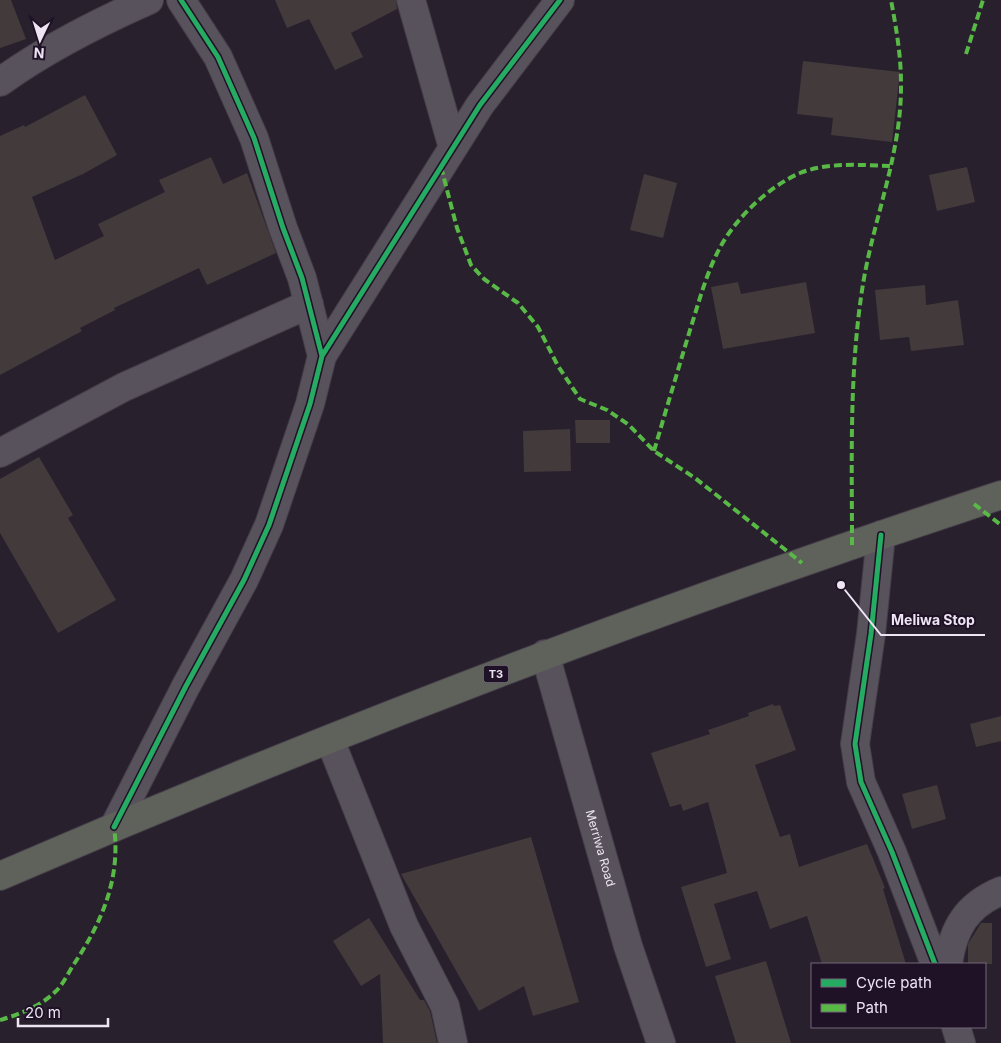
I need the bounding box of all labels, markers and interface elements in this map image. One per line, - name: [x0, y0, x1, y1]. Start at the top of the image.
- north arrow: [15, 15, 65, 65]
- text: N: [33, 45, 45, 62]
- callout: Meliwa Stop: [881, 606, 985, 635]
- text: Meliwa Stop: [891, 611, 975, 628]
- road number: T3: [484, 666, 508, 682]
- street label: Merriwa Road: [583, 808, 619, 888]
- legend: [811, 963, 986, 1028]
- text: Cycle path: [856, 973, 932, 992]
- scale bar: [18, 996, 108, 1028]
- text: Path: [856, 998, 888, 1017]
- text: 20 m: [25, 1003, 61, 1022]

